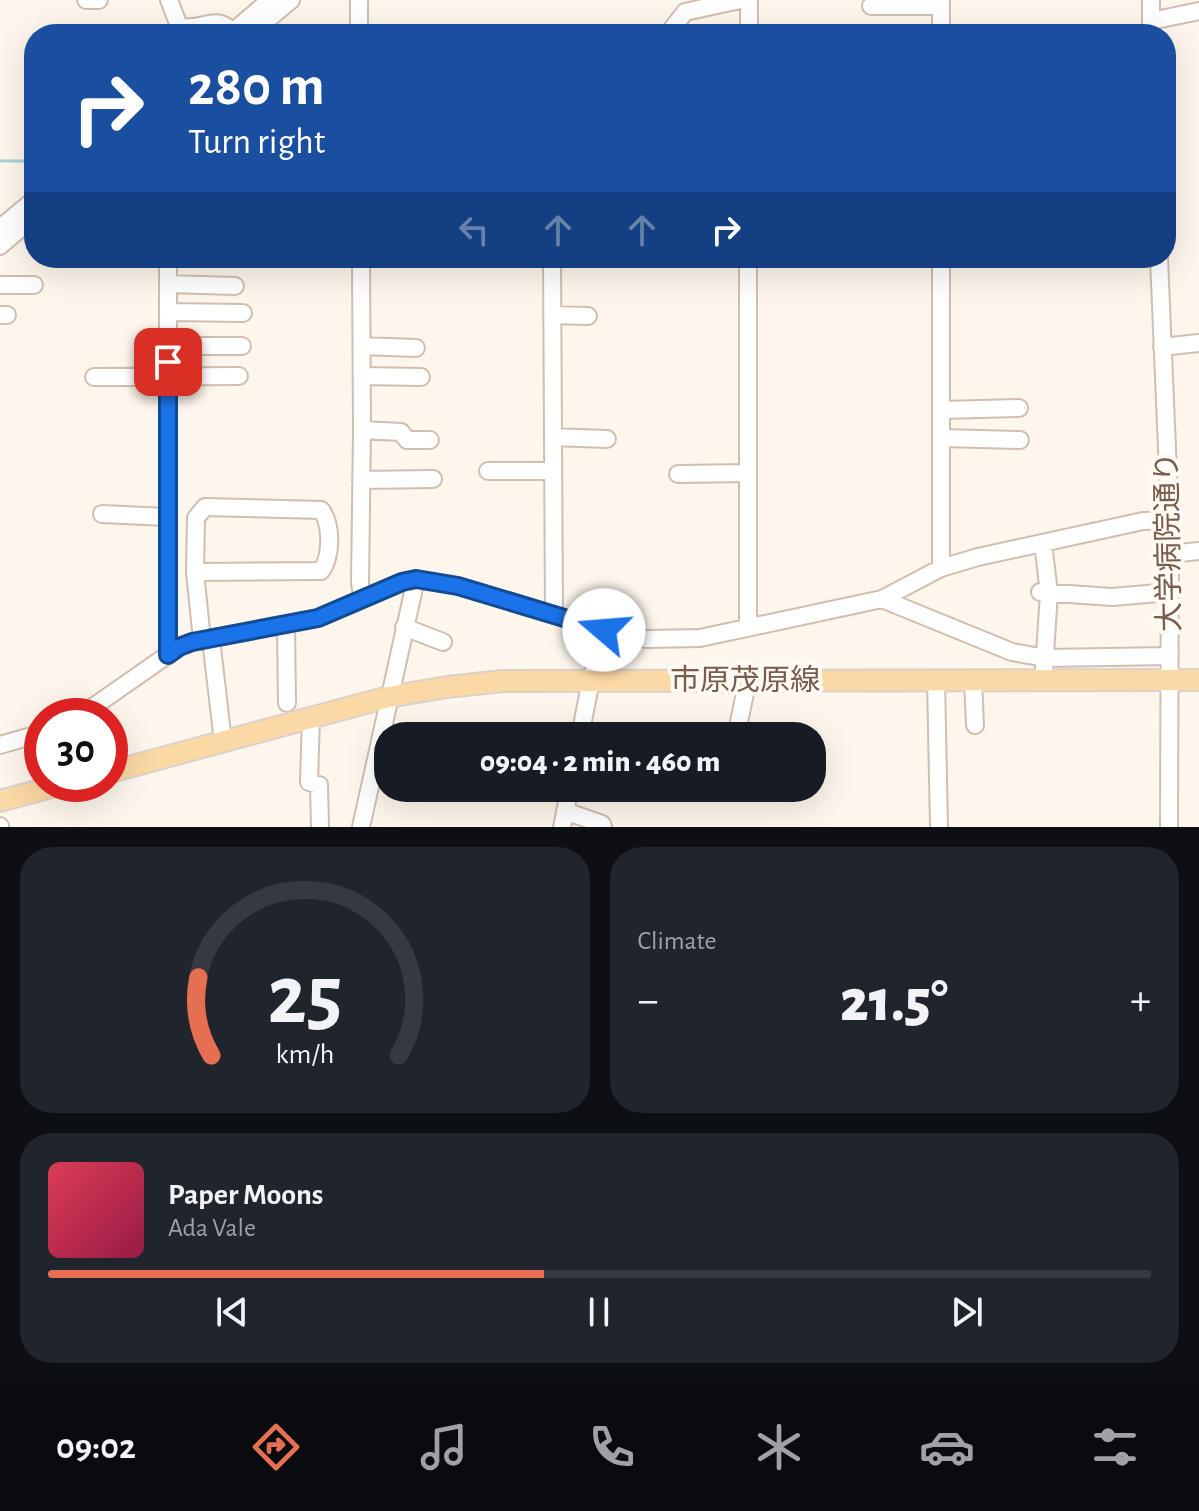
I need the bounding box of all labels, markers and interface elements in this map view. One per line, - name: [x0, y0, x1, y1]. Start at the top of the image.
- icon: right: [56, 56, 160, 160]
- text: 280 m: [188, 59, 325, 115]
- text: Turn right: [188, 124, 325, 160]
- icon: left: [452, 208, 496, 252]
- icon: ahead: [536, 208, 580, 252]
- icon: ahead: [620, 208, 664, 252]
- icon: right: [704, 208, 748, 252]
- pin: [134, 328, 202, 396]
- icon: arrive: [146, 340, 190, 384]
- street label: 大学病院通り: [1150, 452, 1186, 632]
- position arrow: [562, 588, 646, 672]
- street label: 市原茂原線: [670, 664, 820, 696]
- speed limit sign: 30: [24, 698, 128, 802]
- text: 09:04 · 2 min · 460 m: [480, 747, 720, 777]
- text: Climate: [638, 928, 716, 954]
- text: 25: [267, 955, 342, 1039]
- text: 21.5°: [840, 972, 948, 1032]
- text: −: [638, 979, 659, 1023]
- text: +: [1130, 979, 1151, 1023]
- text: km/h: [275, 1040, 334, 1069]
- text: Paper Moons: [168, 1180, 323, 1210]
- text: Ada Vale: [168, 1215, 256, 1241]
- icon: previous: [210, 1290, 254, 1334]
- icon: pause: [577, 1290, 621, 1334]
- icon: next: [945, 1290, 989, 1334]
- icon: directions: [248, 1419, 304, 1475]
- icon: music: [416, 1419, 472, 1475]
- icon: phone: [584, 1419, 640, 1475]
- icon: climate: [751, 1419, 807, 1475]
- icon: car: [919, 1419, 975, 1475]
- icon: filters: [1087, 1419, 1143, 1475]
- text: 09:02: [56, 1429, 136, 1465]

